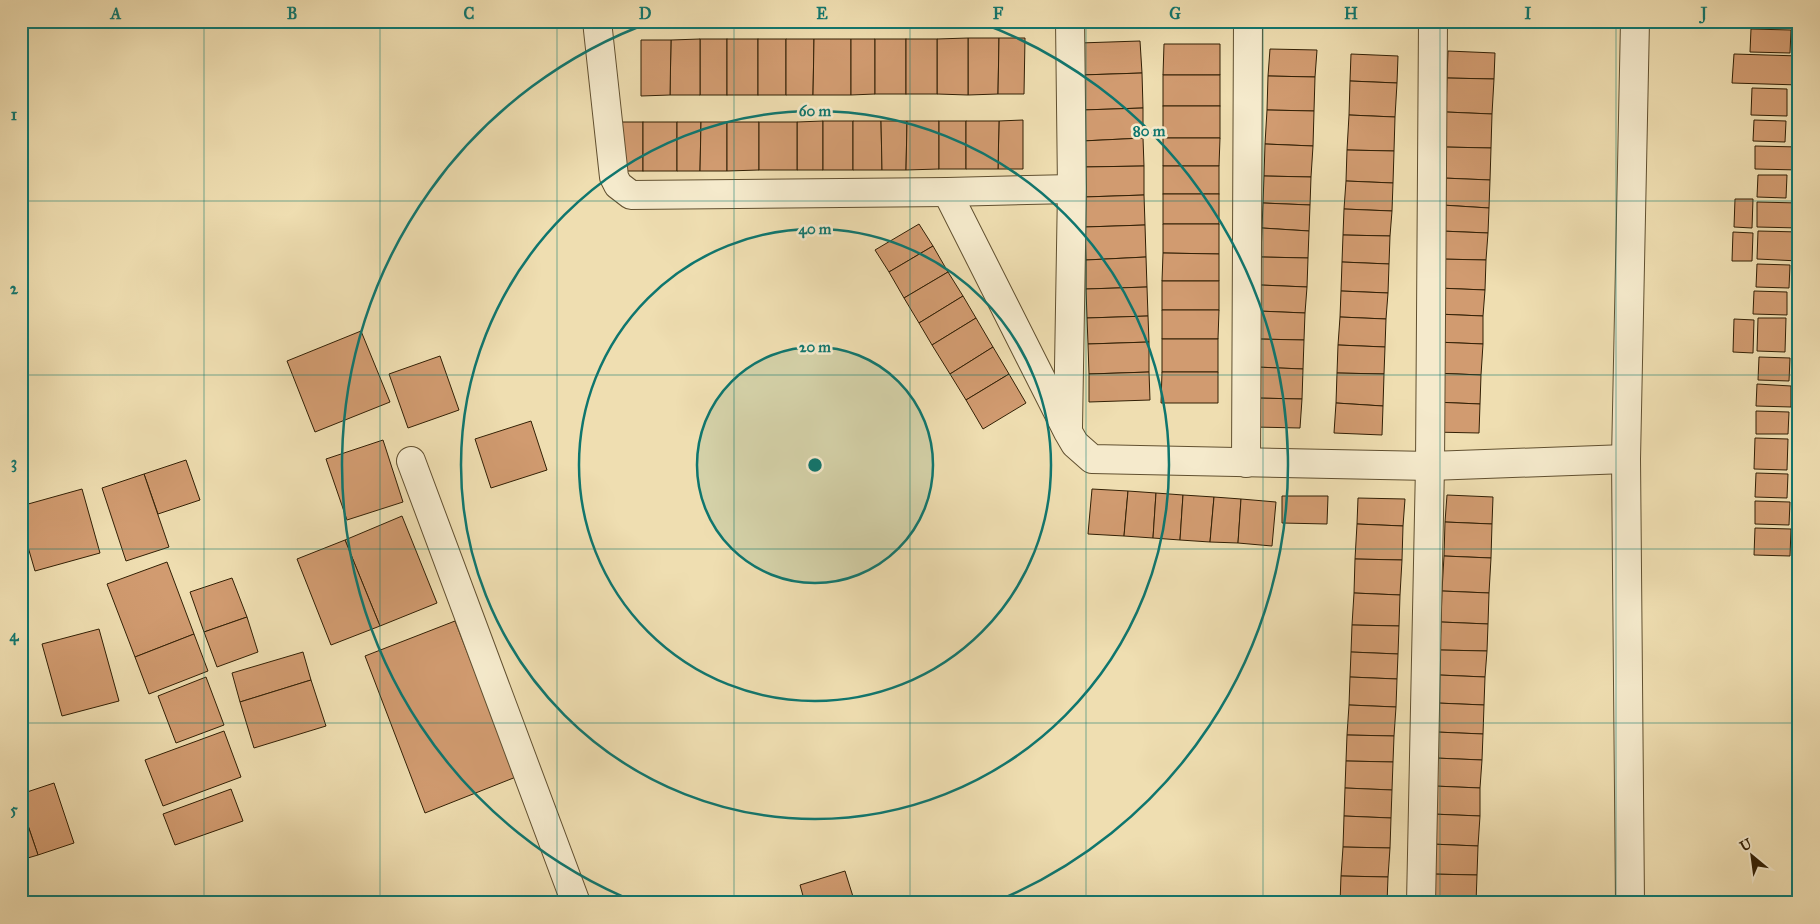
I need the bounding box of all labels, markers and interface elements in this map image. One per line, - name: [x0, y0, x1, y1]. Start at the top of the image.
- text: A: [110, 4, 122, 23]
- text: B: [287, 4, 297, 23]
- text: C: [464, 4, 475, 23]
- text: D: [639, 4, 652, 23]
- text: E: [816, 4, 828, 23]
- text: F: [993, 4, 1004, 23]
- text: G: [1169, 4, 1181, 23]
- text: H: [1344, 4, 1358, 23]
- text: I: [1525, 4, 1532, 23]
- text: J: [1699, 4, 1708, 24]
- text: 60 m: [799, 102, 832, 120]
- text: 1: [11, 105, 18, 124]
- text: 80 m: [1133, 122, 1166, 140]
- text: 40 m: [799, 220, 832, 239]
- text: 2: [10, 279, 19, 298]
- text: 20 m: [799, 338, 831, 356]
- text: 3: [11, 453, 17, 473]
- centre of rings: [806, 456, 824, 474]
- text: 4: [10, 626, 20, 646]
- text: 5: [10, 800, 18, 819]
- north arrow: [1728, 832, 1778, 882]
- text: U: [1737, 834, 1756, 855]

